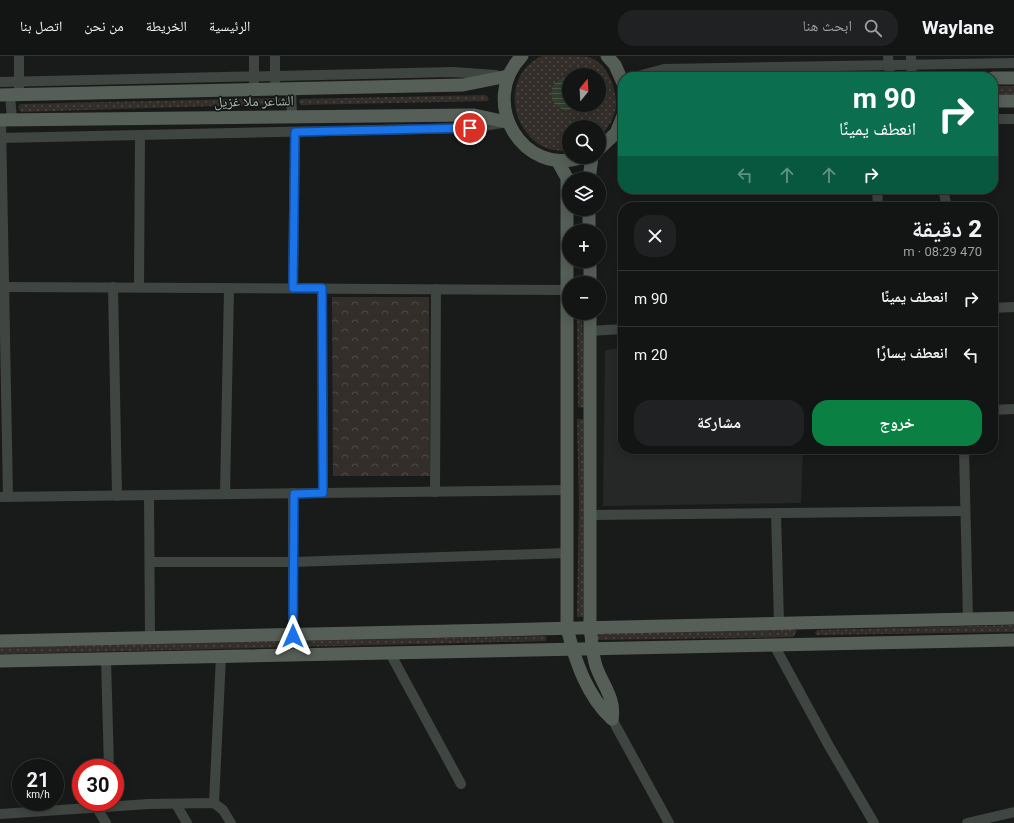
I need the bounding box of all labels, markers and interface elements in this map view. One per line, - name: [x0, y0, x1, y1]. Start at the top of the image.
- search box: [618, 10, 898, 46]
- text: Waylane: [922, 16, 994, 39]
- text: ابحث هنا: [803, 17, 852, 35]
- icon: search: [862, 17, 884, 39]
- text: اتصل بنا: [20, 18, 62, 34]
- text: من نحن: [84, 18, 124, 34]
- text: الخريطة: [146, 18, 187, 34]
- text: الرئيسية: [209, 18, 250, 34]
- north arrow: [562, 68, 606, 112]
- map controls: [562, 68, 606, 320]
- text: 90 m: [853, 82, 916, 115]
- icon: right: [930, 88, 982, 140]
- street label: الشاعر ملا غزيل: [214, 92, 294, 111]
- pin: [453, 111, 487, 145]
- icon: arrive: [459, 117, 481, 139]
- text: انعطف يمينًا: [839, 118, 916, 139]
- button: search: [562, 120, 606, 164]
- icon: left: [734, 164, 756, 186]
- icon: ahead: [776, 164, 798, 186]
- icon: ahead: [818, 164, 840, 186]
- icon: right: [860, 164, 882, 186]
- button: layers: [562, 172, 606, 216]
- button: close: [634, 215, 676, 257]
- text: 2 دقيقة: [912, 215, 982, 243]
- button: +: [562, 224, 606, 268]
- text: 470 m · 08:29: [903, 244, 982, 259]
- button: −: [562, 276, 606, 320]
- text: انعطف يمينًا: [881, 288, 948, 306]
- icon: right: [960, 288, 982, 310]
- text: 90 m: [634, 290, 668, 308]
- text: انعطف يسارًا: [876, 344, 948, 362]
- icon: left: [960, 344, 982, 366]
- text: 20 m: [634, 346, 668, 364]
- button: مشاركة: [634, 400, 804, 446]
- button: خروج: [812, 400, 982, 446]
- position arrow: [272, 615, 314, 657]
- speed limit sign: 30: [72, 759, 124, 811]
- text: 21: [27, 768, 49, 792]
- text: km/h: [26, 789, 50, 800]

